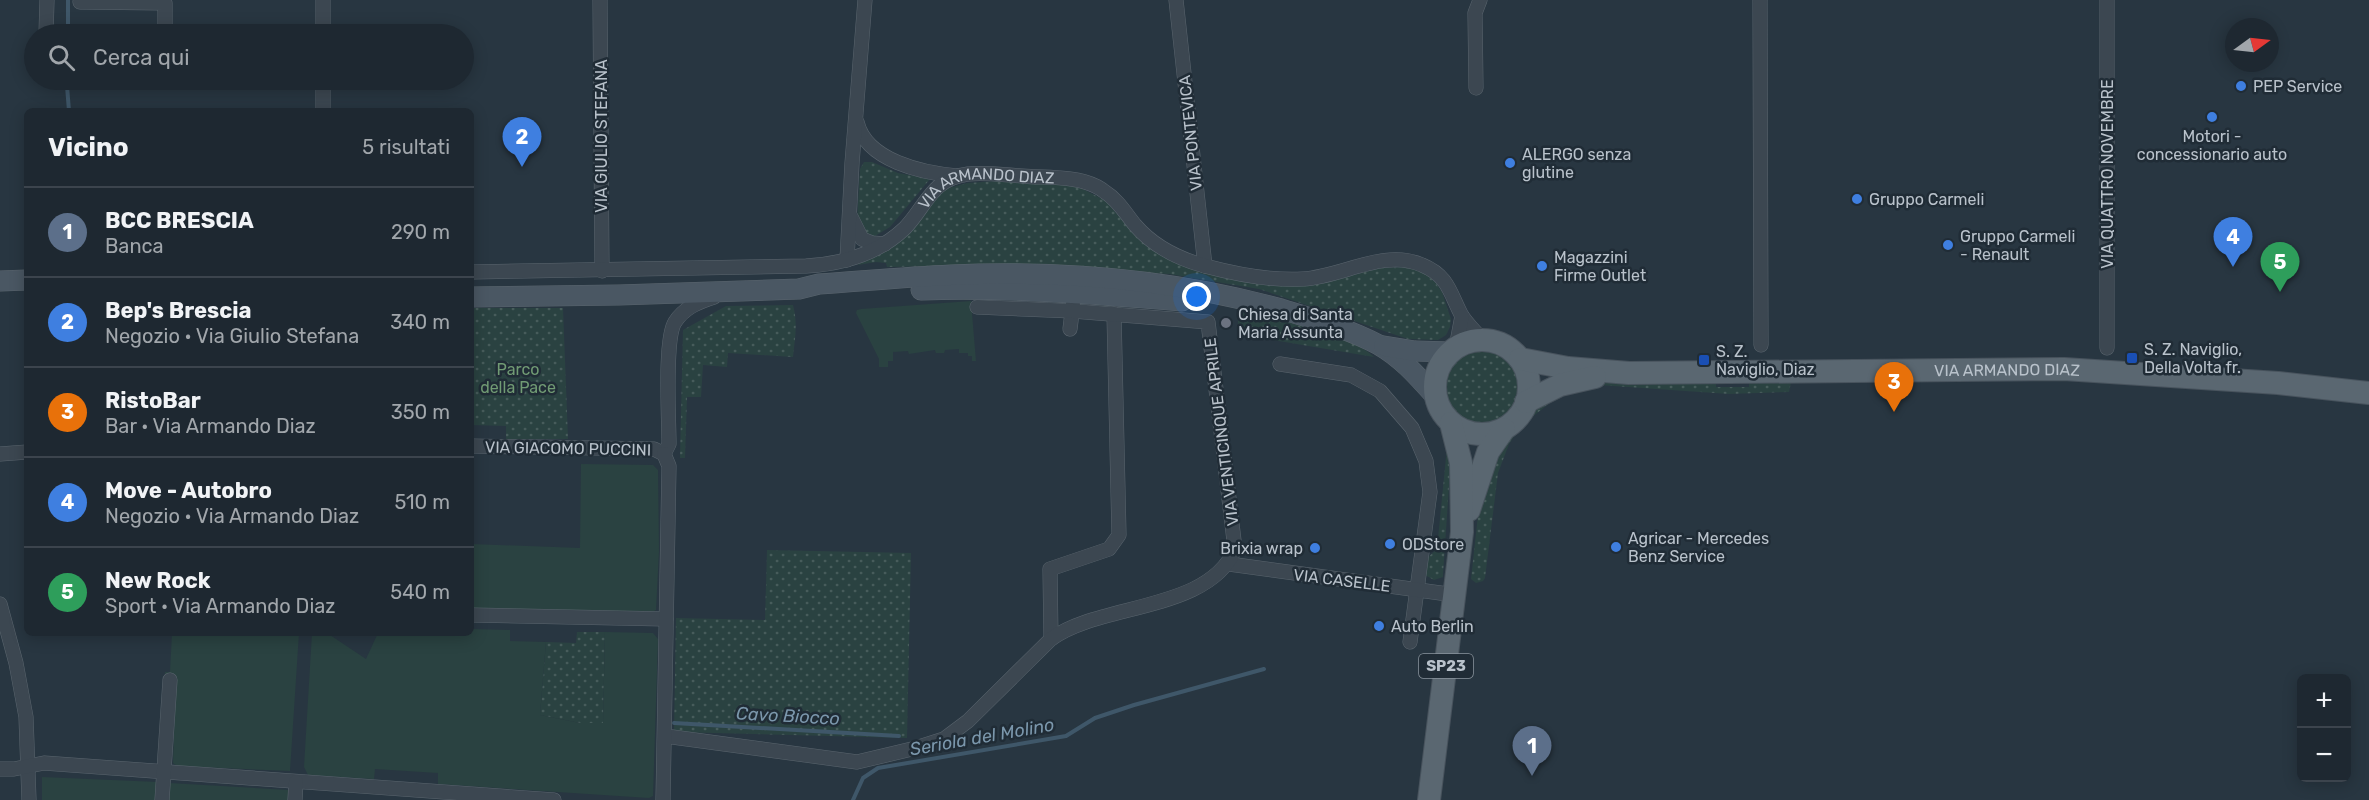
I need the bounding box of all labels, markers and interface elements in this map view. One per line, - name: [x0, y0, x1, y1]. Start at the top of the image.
- north arrow: [2225, 18, 2279, 72]
- search box: [24, 24, 474, 90]
- icon: search: [45, 41, 78, 74]
- text: Cerca qui: [93, 44, 189, 71]
- street label: VIA GIULIO STEFANA: [592, 59, 611, 213]
- street label: VIA PONTEVICA: [1175, 74, 1206, 192]
- place label: PEP Service: [2253, 77, 2342, 96]
- street label: VIA QUATTRO NOVEMBRE: [2098, 79, 2117, 269]
- marker: PEP Service: [2234, 79, 2248, 93]
- marker: Motori - concessionario auto: [2205, 110, 2219, 124]
- pin: 2: [502, 118, 542, 167]
- place label: Motori - concessionario auto: [2137, 127, 2287, 164]
- text: Vicino: [48, 132, 129, 163]
- text: 5 risultati: [362, 135, 450, 159]
- place label: ALERGO senza glutine: [1522, 145, 1631, 182]
- marker: ALERGO senza glutine: [1503, 156, 1517, 170]
- street label: VIA ARMANDO DIAZ: [914, 164, 1055, 213]
- place label: Gruppo Carmeli: [1869, 190, 1984, 209]
- marker: Gruppo Carmeli: [1850, 192, 1864, 206]
- text: BCC BRESCIA: [105, 207, 254, 234]
- pin: 4: [2214, 218, 2252, 267]
- text: 1: [63, 220, 72, 244]
- text: 290 m: [391, 220, 450, 244]
- place label: Gruppo Carmeli - Renault: [1960, 227, 2075, 264]
- text: Banca: [105, 234, 164, 258]
- marker: Gruppo Carmeli - Renault: [1941, 238, 1955, 252]
- pin: 5: [2260, 242, 2300, 292]
- place label: Magazzini Firme Outlet: [1554, 248, 1646, 285]
- marker: Magazzini Firme Outlet: [1535, 259, 1549, 273]
- your location: [1182, 282, 1211, 311]
- text: Bep's Brescia: [105, 297, 252, 324]
- place label: Chiesa di Santa Maria Assunta: [1238, 305, 1353, 342]
- text: 2: [61, 310, 74, 334]
- text: 340 m: [390, 310, 450, 334]
- marker: Chiesa di Santa Maria Assunta: [1219, 316, 1233, 330]
- text: Negozio · Via Giulio Stefana: [105, 324, 359, 348]
- street label: VIA VENTICINQUE APRILE: [1201, 337, 1242, 527]
- place label: S. Z. Naviglio, Della Volta fr.: [2144, 340, 2242, 377]
- place label: S. Z. Naviglio, Diaz: [1716, 342, 1815, 379]
- marker: S. Z. Naviglio, Della Volta fr.: [2125, 351, 2139, 365]
- marker: S. Z. Naviglio, Diaz: [1697, 353, 1711, 367]
- park label: Parco della Pace: [480, 360, 556, 397]
- street label: VIA ARMANDO DIAZ: [1934, 360, 2081, 380]
- pin: 3: [1874, 362, 1914, 412]
- text: RistoBar: [105, 387, 201, 414]
- text: 3: [61, 400, 74, 424]
- text: 350 m: [391, 400, 450, 424]
- text: Bar · Via Armando Diaz: [105, 414, 316, 438]
- street label: VIA GIACOMO PUCCINI: [485, 438, 651, 459]
- text: Move - Autobro: [105, 477, 272, 504]
- text: 4: [61, 490, 74, 514]
- text: 510 m: [394, 490, 450, 514]
- text: Negozio · Via Armando Diaz: [105, 504, 359, 528]
- place label: Agricar - Mercedes Benz Service: [1628, 529, 1769, 566]
- place label: ODStore: [1402, 535, 1464, 554]
- marker: ODStore: [1383, 537, 1397, 551]
- place label: Brixia wrap: [1220, 539, 1303, 558]
- marker: Agricar - Mercedes Benz Service: [1609, 540, 1623, 554]
- marker: Brixia wrap: [1308, 541, 1322, 555]
- street label: VIA CASELLE: [1292, 565, 1391, 596]
- text: New Rock: [105, 567, 211, 594]
- text: 5: [61, 580, 74, 604]
- text: 540 m: [390, 580, 450, 604]
- text: Sport · Via Armando Diaz: [105, 594, 335, 618]
- place label: Auto Berlin: [1391, 617, 1474, 636]
- marker: Auto Berlin: [1372, 619, 1386, 633]
- road number: SP23: [1419, 654, 1473, 678]
- map controls: [2297, 674, 2351, 782]
- button: +: [2297, 674, 2351, 728]
- water label: Cavo Biocco: [736, 702, 840, 730]
- water label: Seriola del Molino: [908, 713, 1056, 761]
- pin: 1: [1512, 726, 1552, 776]
- button: −: [2297, 728, 2351, 782]

